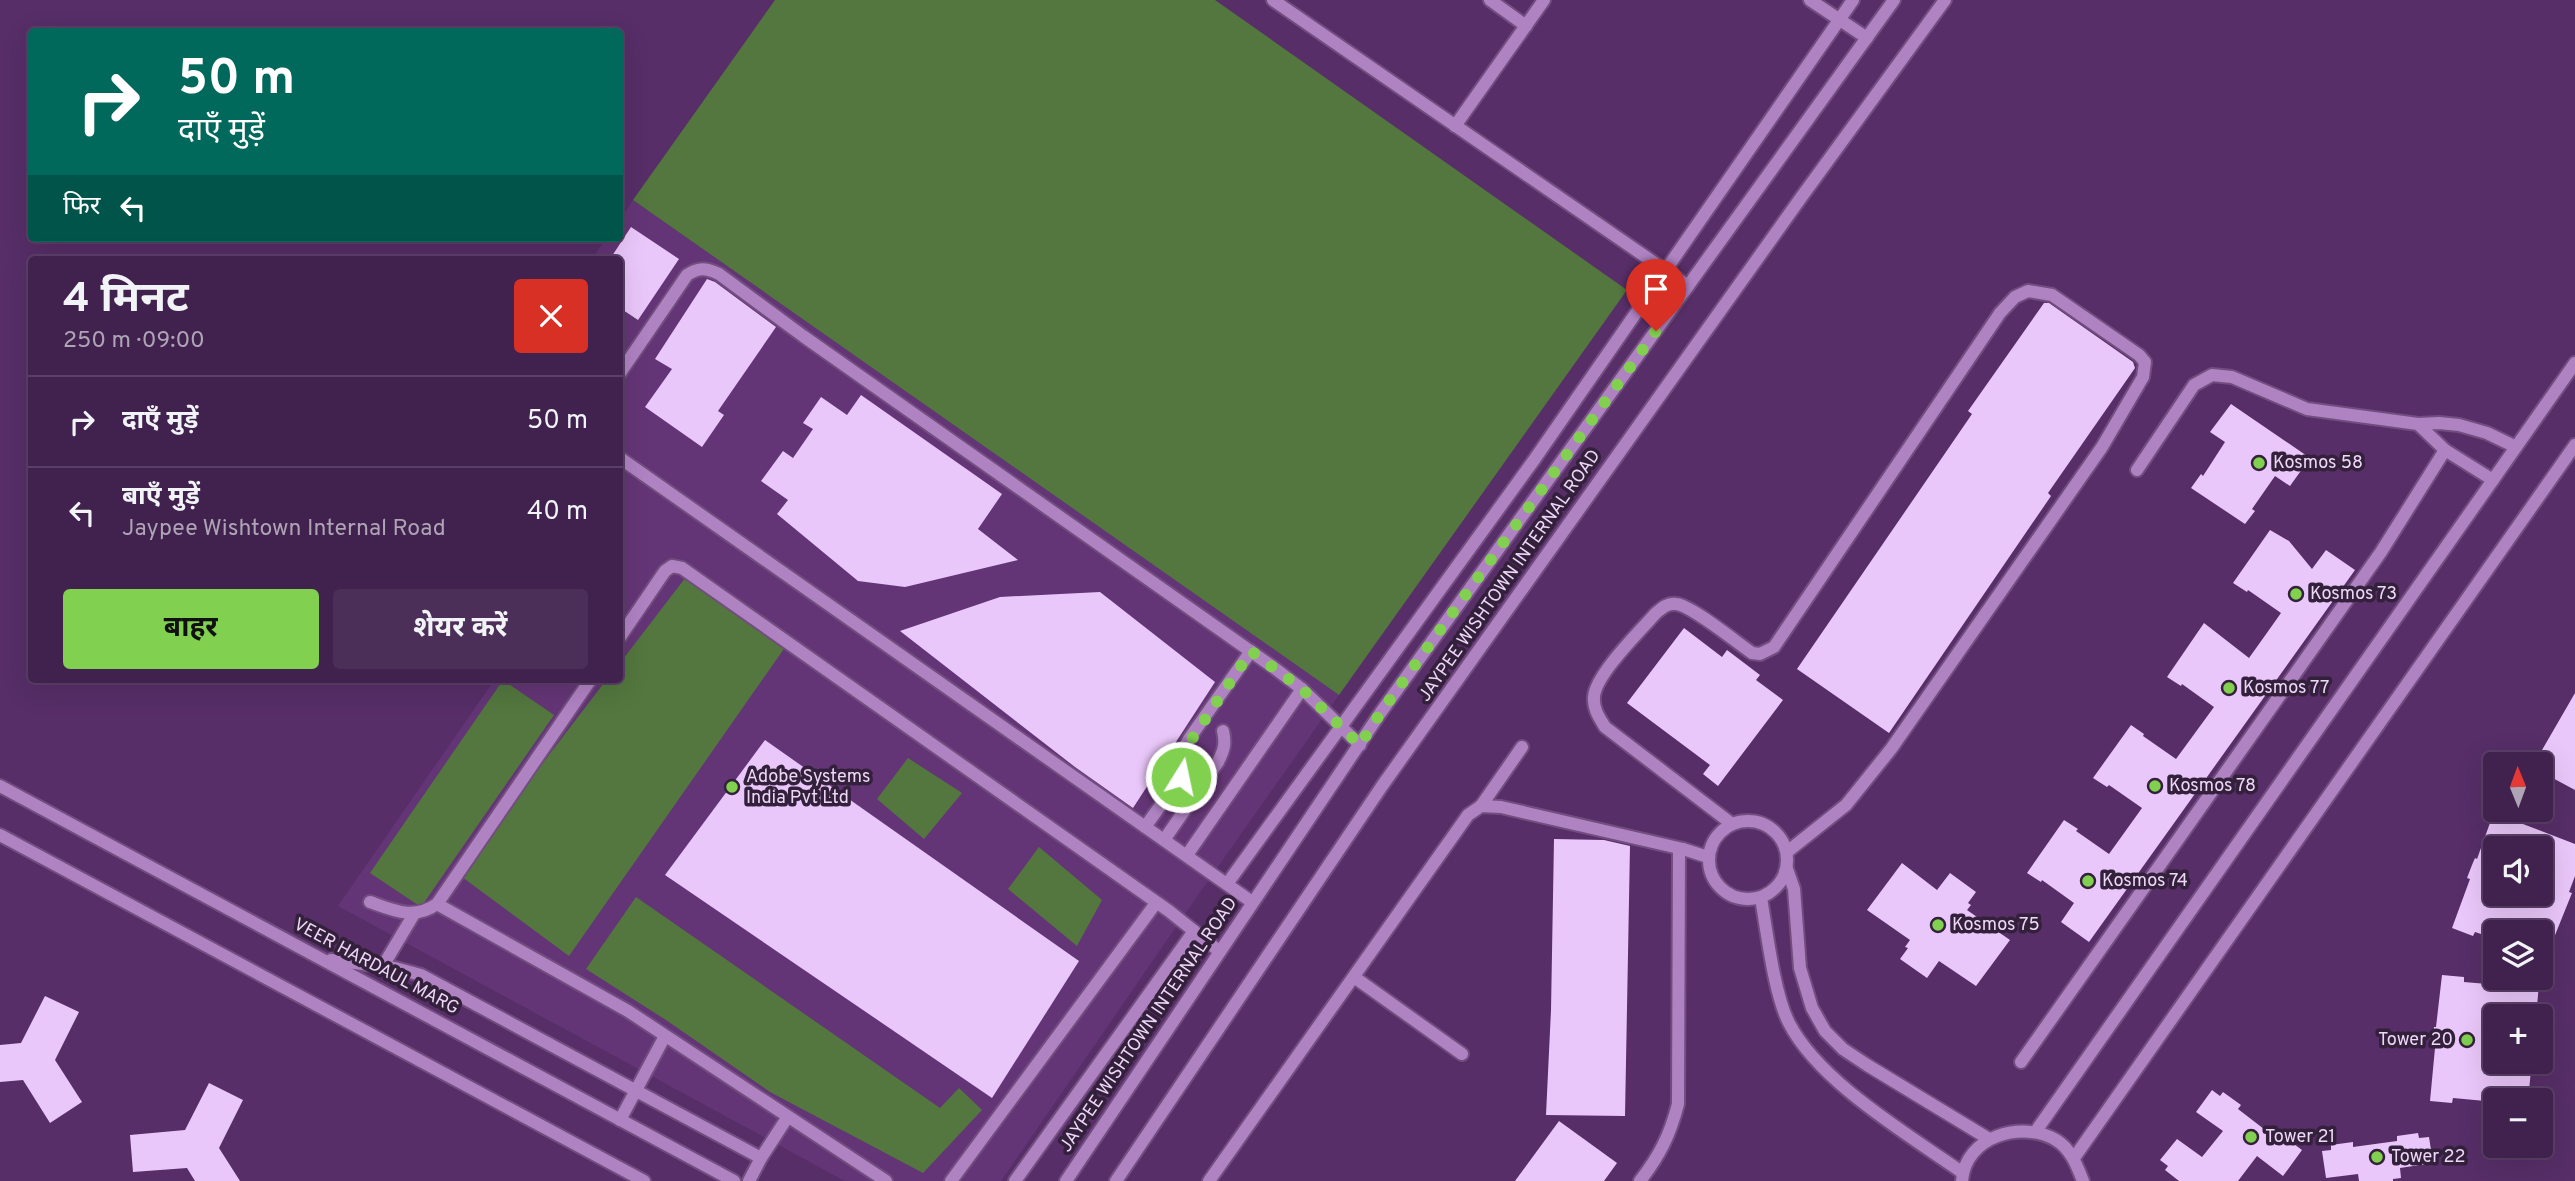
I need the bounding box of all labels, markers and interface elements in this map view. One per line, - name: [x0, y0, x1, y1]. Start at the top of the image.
- text: 50 m: [178, 50, 295, 112]
- icon: right: [63, 56, 154, 147]
- text: दाएँ मुड़ें: [178, 112, 265, 152]
- icon: left: [114, 189, 152, 227]
- text: फिर: [63, 191, 100, 224]
- pin: [1626, 259, 1686, 331]
- icon: arrive: [1637, 270, 1675, 308]
- text: 4 मिनट: [63, 274, 189, 327]
- button: close: [514, 279, 588, 353]
- text: 250 m · 09:00: [63, 327, 205, 356]
- icon: right: [63, 403, 101, 441]
- text: दाएँ मुड़ें: [122, 405, 198, 438]
- text: 50 m: [527, 405, 588, 438]
- street label: JAYPEE WISHTOWN INTERNAL ROAD: [1414, 446, 1606, 706]
- place label: Kosmos 58: [2273, 452, 2363, 475]
- marker: Kosmos 58: [2251, 455, 2267, 471]
- text: बाएँ मुड़ें: [122, 481, 200, 514]
- icon: left: [63, 494, 101, 532]
- text: 40 m: [527, 496, 588, 529]
- text: Jaypee Wishtown Internal Road: [122, 515, 446, 544]
- place label: Kosmos 73: [2310, 583, 2397, 606]
- marker: Kosmos 73: [2288, 586, 2304, 602]
- button: बाहर: [63, 589, 319, 669]
- button: शेयर करें: [333, 589, 588, 669]
- place label: Kosmos 77: [2243, 677, 2330, 700]
- marker: Kosmos 77: [2221, 680, 2237, 696]
- position arrow: [1144, 740, 1218, 814]
- north arrow: [2483, 752, 2553, 822]
- map controls: [2483, 752, 2553, 1158]
- place label: Adobe Systems India Pvt Ltd: [746, 766, 871, 810]
- place label: Kosmos 78: [2169, 775, 2256, 798]
- marker: Kosmos 78: [2147, 778, 2163, 794]
- marker: Adobe Systems India Pvt Ltd: [724, 779, 740, 795]
- button: sound: [2483, 836, 2553, 906]
- place label: Kosmos 74: [2102, 870, 2188, 893]
- marker: Kosmos 74: [2080, 873, 2096, 889]
- street label: JAYPEE WISHTOWN INTERNAL ROAD: [1055, 893, 1243, 1157]
- street label: VEER HARDAUL MARG: [289, 914, 463, 1020]
- place label: Kosmos 75: [1952, 914, 2040, 937]
- marker: Kosmos 75: [1930, 917, 1946, 933]
- button: layers: [2483, 920, 2553, 990]
- button: +: [2483, 1004, 2553, 1074]
- place label: Tower 20: [2378, 1029, 2453, 1052]
- marker: Tower 20: [2459, 1032, 2475, 1048]
- button: −: [2483, 1088, 2553, 1158]
- place label: Tower 21: [2265, 1126, 2335, 1149]
- marker: Tower 21: [2243, 1129, 2259, 1145]
- place label: Tower 22: [2391, 1146, 2466, 1169]
- marker: Tower 22: [2369, 1149, 2385, 1165]

